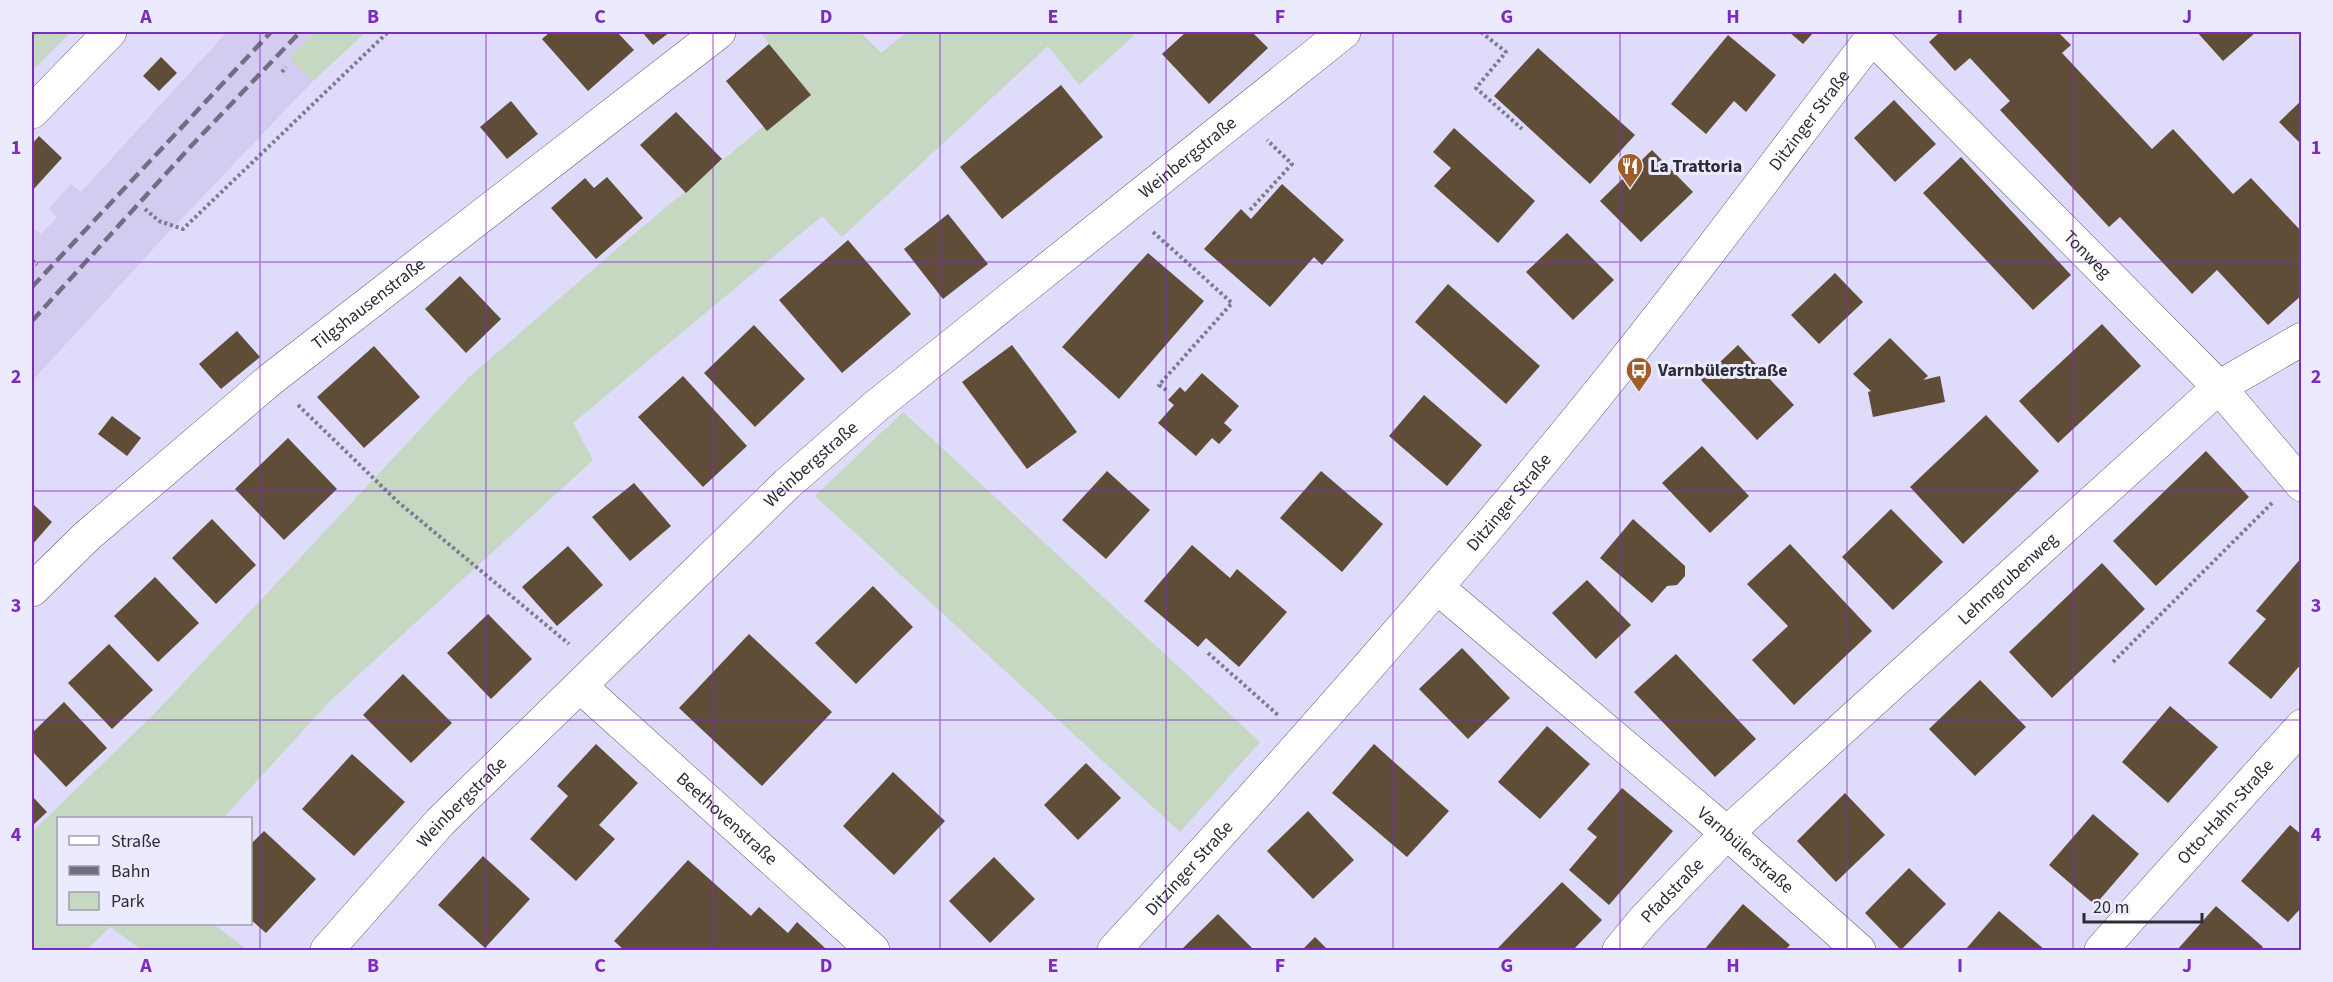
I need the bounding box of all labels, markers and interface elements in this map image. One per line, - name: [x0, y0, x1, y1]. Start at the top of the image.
- text: A: [139, 3, 152, 31]
- text: B: [367, 3, 379, 31]
- text: C: [594, 3, 606, 31]
- text: D: [820, 3, 832, 31]
- text: E: [1048, 3, 1058, 31]
- text: F: [1275, 3, 1285, 31]
- text: G: [1501, 3, 1513, 31]
- text: H: [1726, 3, 1740, 31]
- text: I: [1957, 3, 1963, 31]
- text: J: [2182, 3, 2192, 31]
- street label: Ditzinger Straße: [1763, 65, 1856, 176]
- street label: Weinbergstraße: [1133, 111, 1242, 205]
- text: 1: [11, 134, 21, 162]
- text: 1: [2311, 134, 2321, 162]
- restaurant icon: La Trattoria: [1615, 151, 1645, 189]
- place label: La Trattoria: [1650, 154, 1742, 179]
- street label: Tonweg: [2058, 225, 2117, 284]
- street label: Tilgshausenstraße: [306, 252, 431, 356]
- bus stop icon: Varnbülerstraße: [1624, 355, 1654, 393]
- place label: Varnbülerstraße: [1657, 358, 1788, 383]
- text: 2: [11, 363, 21, 391]
- text: 2: [2311, 363, 2321, 391]
- street label: Weinbergstraße: [758, 415, 864, 513]
- street label: Ditzinger Straße: [1461, 448, 1557, 557]
- street label: Lehmgrubenweg: [1953, 527, 2063, 631]
- text: 3: [11, 592, 21, 620]
- text: 3: [2311, 592, 2321, 620]
- street label: Weinbergstraße: [411, 751, 513, 853]
- street label: Otto-Hahn-Straße: [2171, 754, 2280, 870]
- street label: Beethovenstraße: [671, 767, 783, 871]
- street label: Varnbülerstraße: [1692, 801, 1799, 900]
- street label: Ditzinger Straße: [1139, 815, 1239, 921]
- legend: [57, 817, 252, 925]
- text: 4: [11, 821, 22, 849]
- text: 4: [2311, 821, 2322, 849]
- text: Straße: [111, 829, 161, 854]
- street label: Pfadstraße: [1635, 852, 1710, 929]
- text: Bahn: [111, 859, 150, 884]
- scale bar: [2084, 886, 2202, 924]
- text: Park: [111, 889, 145, 914]
- text: 20 m: [2093, 895, 2129, 920]
- text: A: [139, 952, 152, 980]
- text: B: [367, 952, 379, 980]
- text: C: [594, 952, 606, 980]
- text: D: [820, 952, 832, 980]
- text: E: [1048, 952, 1058, 980]
- text: F: [1275, 952, 1285, 980]
- text: G: [1501, 952, 1513, 980]
- text: H: [1726, 952, 1740, 980]
- text: I: [1957, 952, 1963, 980]
- text: J: [2182, 952, 2192, 980]

